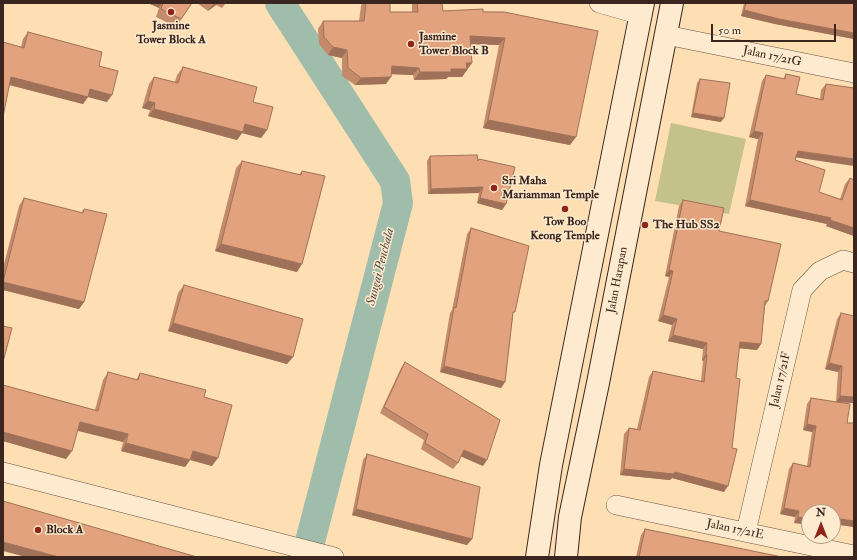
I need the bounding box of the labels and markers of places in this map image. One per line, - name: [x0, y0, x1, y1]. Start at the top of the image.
- marker: Jasmine Tower Block A: [166, 7, 176, 17]
- place label: Jasmine Tower Block A: [136, 19, 206, 47]
- place label: Jasmine Tower Block B: [419, 30, 489, 58]
- marker: Jasmine Tower Block B: [406, 39, 416, 49]
- place label: Sri Maha Mariamman Temple: [502, 174, 599, 202]
- marker: Sri Maha Mariamman Temple: [489, 183, 499, 193]
- marker: Tow Boo Keong Temple: [560, 204, 570, 214]
- place label: Tow Boo Keong Temple: [530, 215, 600, 243]
- place label: The Hub SS2: [653, 218, 719, 232]
- marker: The Hub SS2: [640, 220, 650, 230]
- place label: Block A: [46, 523, 83, 537]
- marker: Block A: [33, 525, 43, 535]

